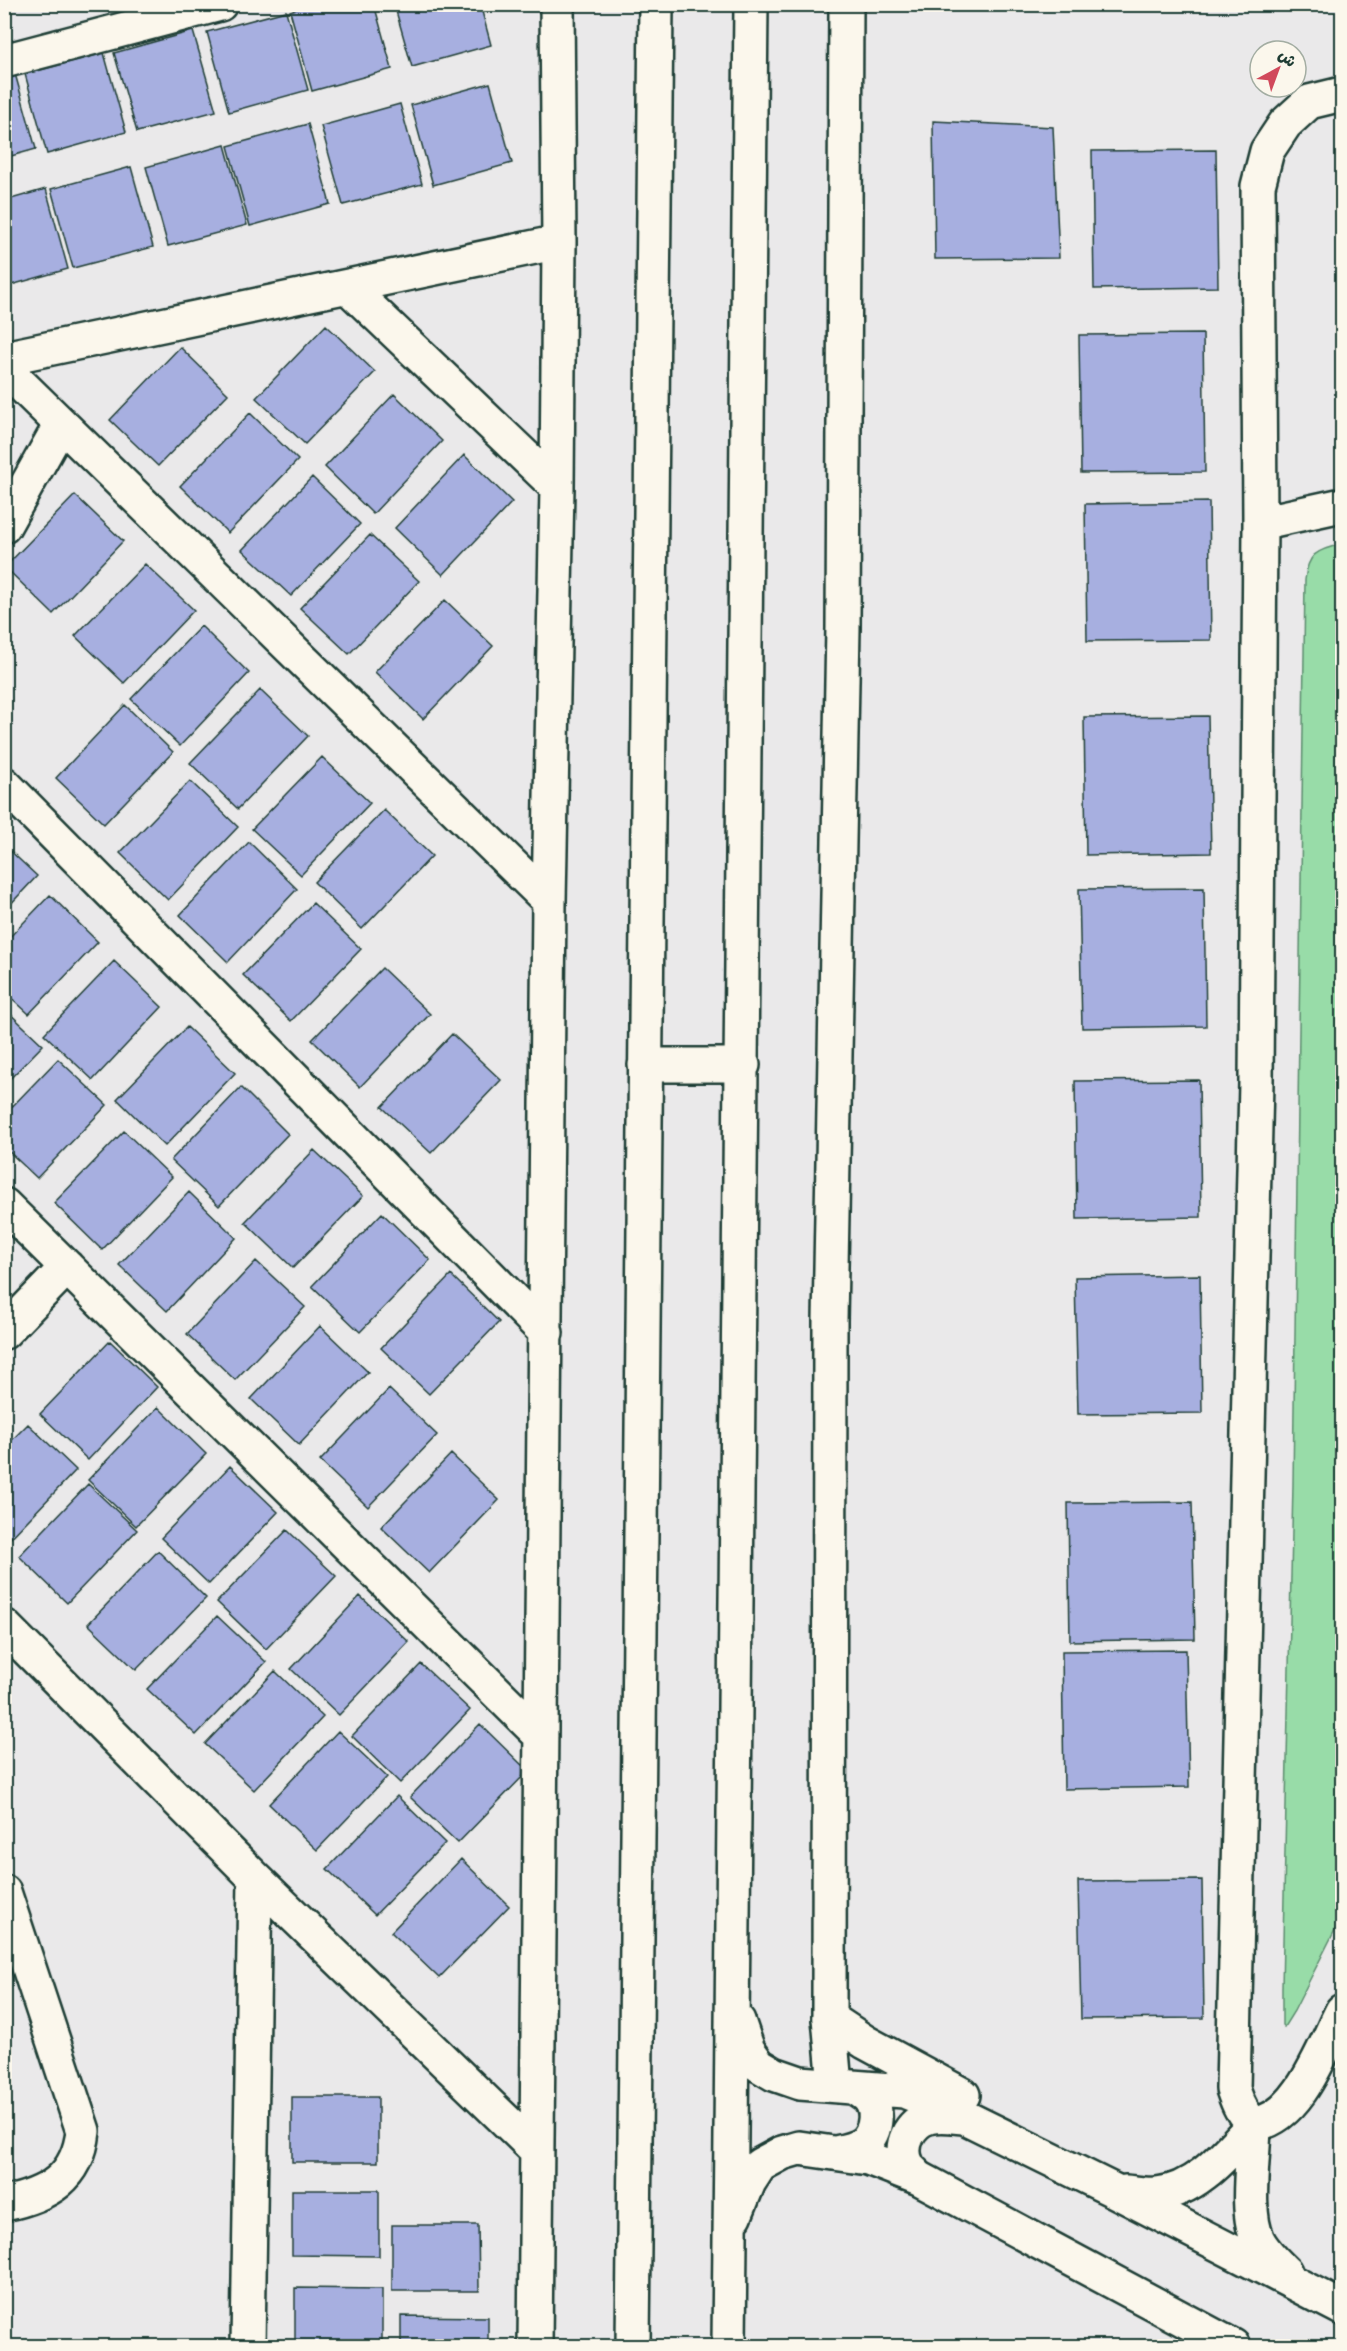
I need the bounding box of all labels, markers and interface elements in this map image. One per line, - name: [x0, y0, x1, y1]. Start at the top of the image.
- north arrow: [1248, 39, 1308, 99]
- text: ش: [1273, 44, 1301, 73]

